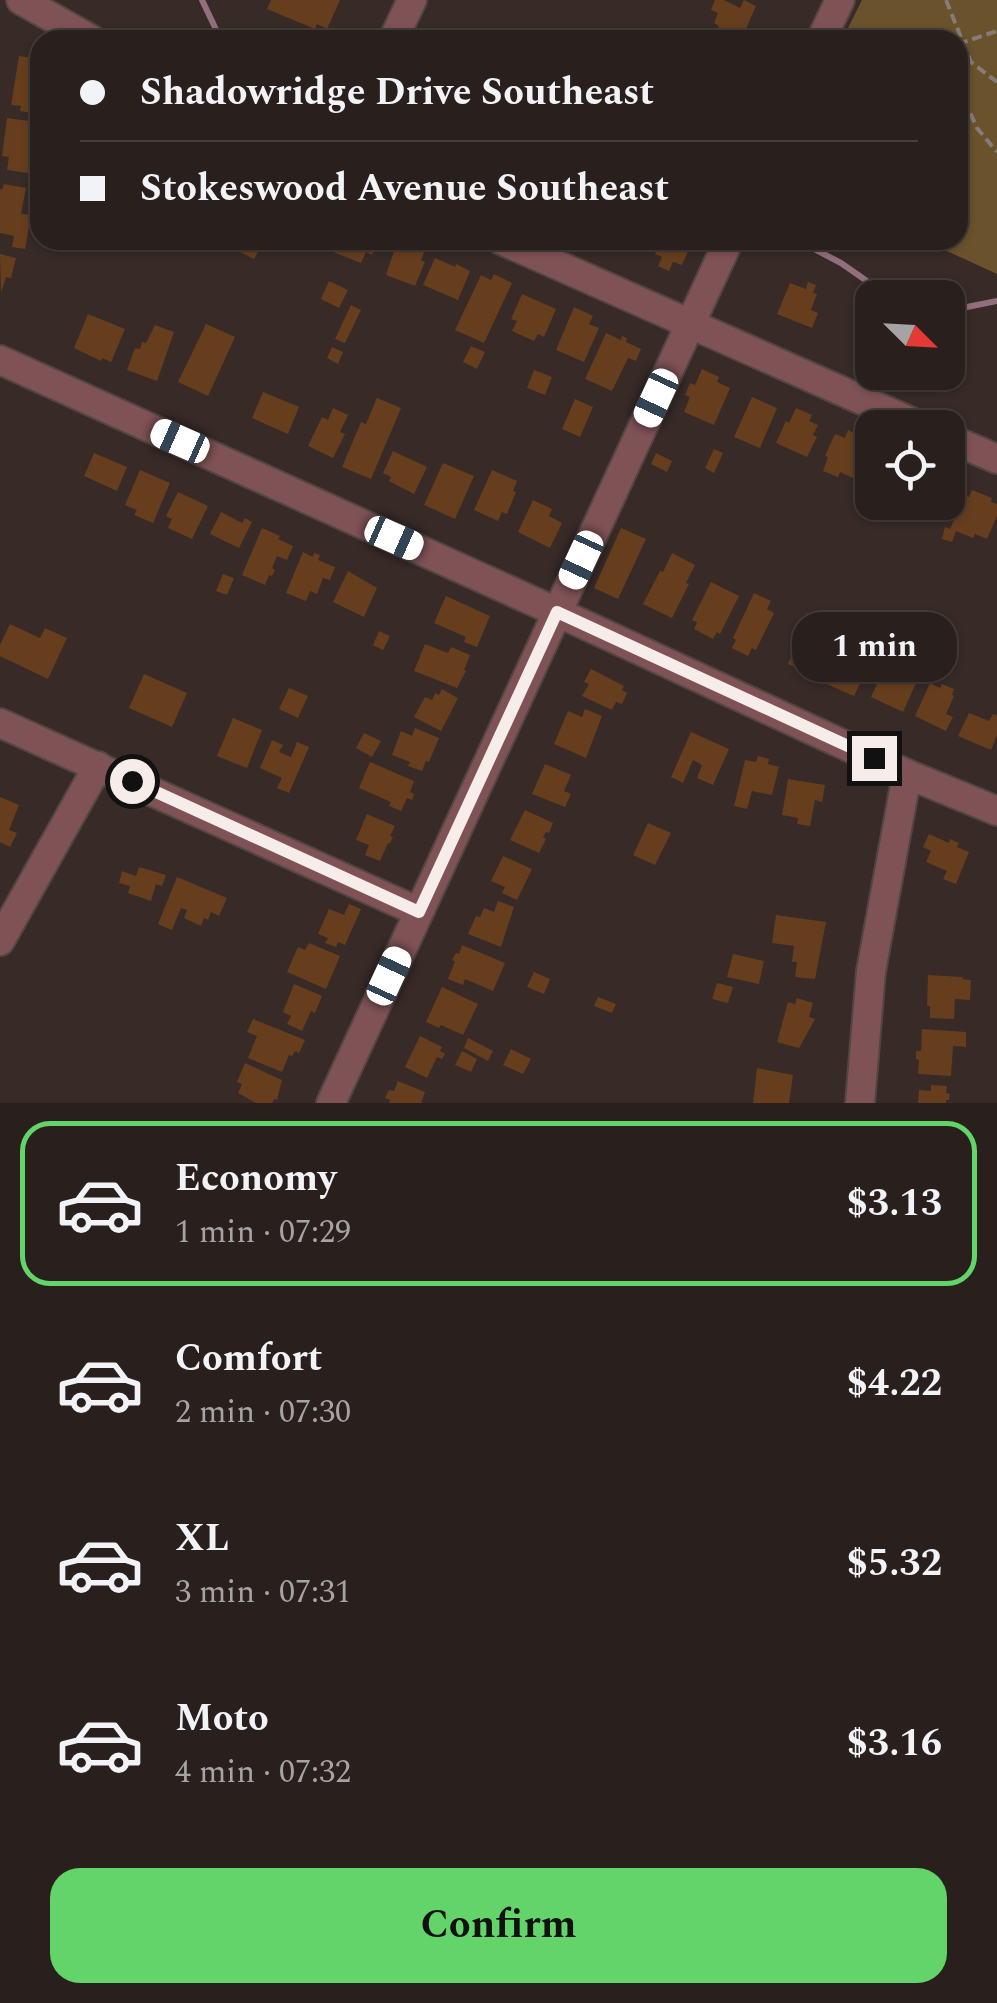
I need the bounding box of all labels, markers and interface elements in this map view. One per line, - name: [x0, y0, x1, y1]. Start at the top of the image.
- text: Shadowridge Drive Southeast: [140, 64, 654, 122]
- text: Stokeswood Avenue Southeast: [140, 160, 669, 218]
- north arrow: [855, 280, 965, 390]
- map controls: [855, 280, 965, 520]
- car: [630, 364, 682, 432]
- button: locate: [855, 410, 965, 520]
- car: [146, 415, 214, 467]
- car: [360, 512, 428, 564]
- car: [555, 526, 607, 594]
- callout: 1 min: [792, 613, 956, 683]
- text: 1 min: [832, 622, 917, 671]
- route end: [852, 736, 897, 781]
- route start: [110, 759, 155, 804]
- car: [363, 942, 415, 1010]
- text: Economy: [175, 1150, 336, 1208]
- icon: car: [55, 1159, 145, 1249]
- text: $3.13: [847, 1175, 942, 1233]
- text: 1 min · 07:29: [175, 1208, 351, 1257]
- text: Comfort: [175, 1330, 322, 1388]
- icon: car: [55, 1339, 145, 1429]
- text: $4.22: [847, 1355, 942, 1413]
- text: 2 min · 07:30: [175, 1388, 351, 1437]
- text: XL: [175, 1510, 229, 1568]
- icon: car: [55, 1519, 145, 1609]
- text: $5.32: [847, 1535, 942, 1593]
- text: 3 min · 07:31: [175, 1568, 351, 1617]
- text: Moto: [175, 1690, 269, 1748]
- icon: car: [55, 1699, 145, 1789]
- text: $3.16: [847, 1715, 942, 1773]
- text: 4 min · 07:32: [175, 1748, 351, 1797]
- button: Confirm: [50, 1868, 947, 1983]

